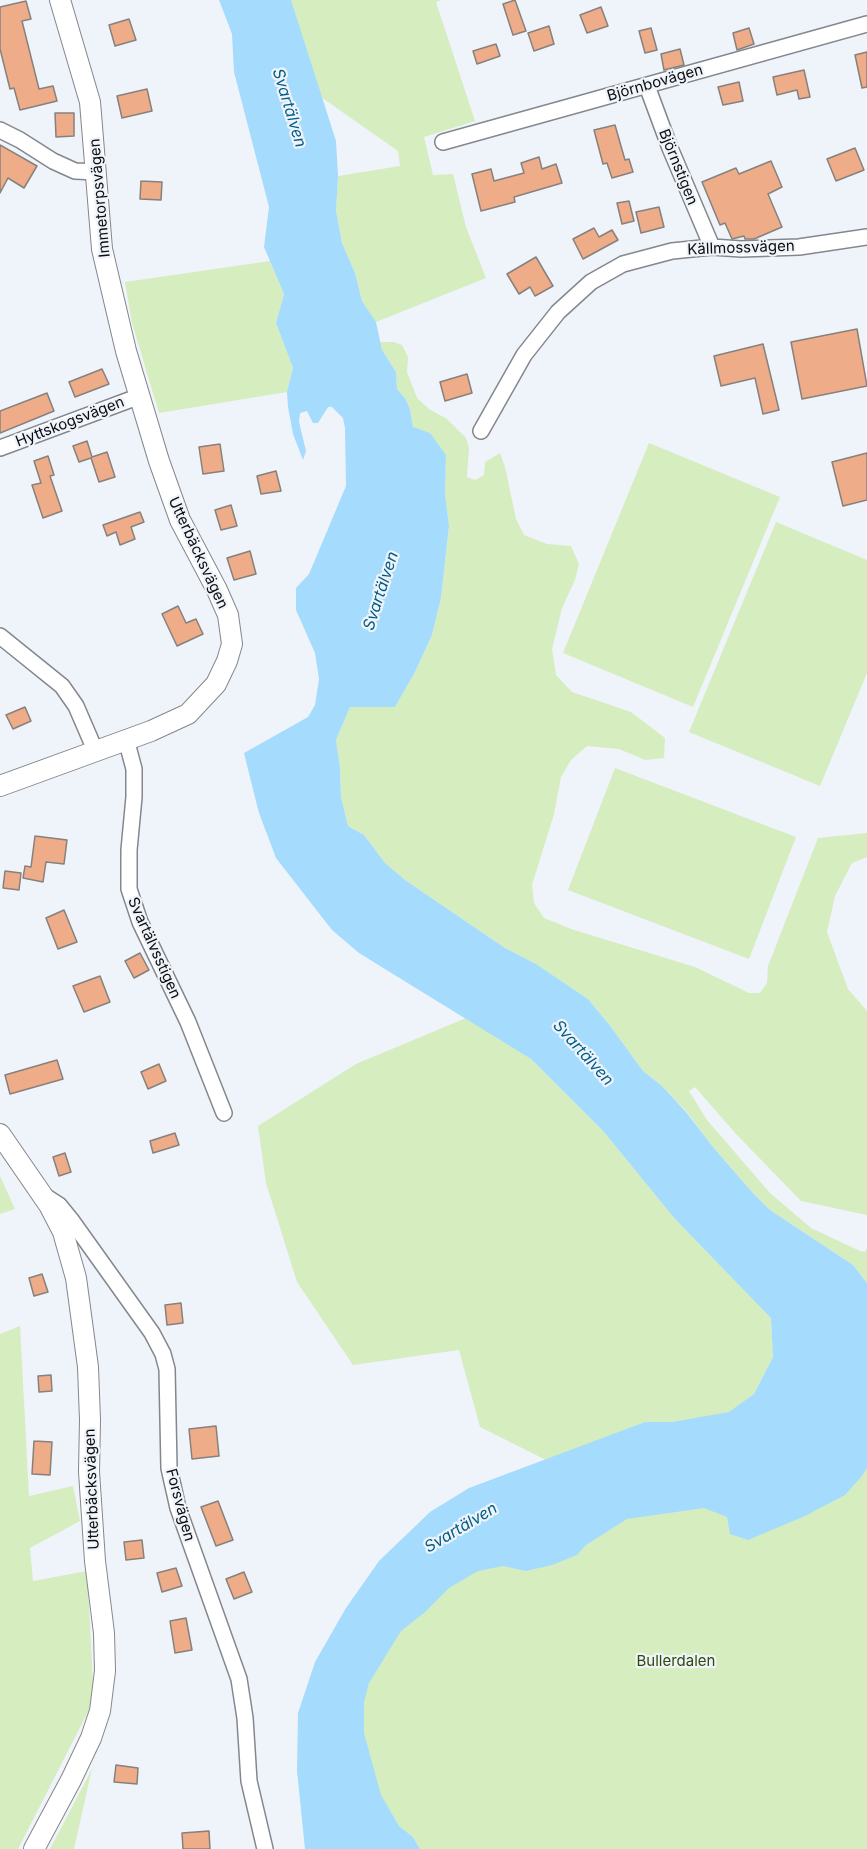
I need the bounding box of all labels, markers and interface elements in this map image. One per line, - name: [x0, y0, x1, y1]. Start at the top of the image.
- street label: Björnbovägen: [605, 61, 705, 105]
- water label: Svartälven: [268, 66, 310, 150]
- street label: Björnstigen: [655, 126, 701, 208]
- street label: Immetorpsvägen: [86, 138, 114, 258]
- street label: Källmossvägen: [687, 237, 795, 259]
- street label: Hyttskogsvägen: [13, 393, 127, 451]
- street label: Utterbäcksvägen: [164, 494, 232, 612]
- water label: Svartälven: [359, 549, 403, 633]
- street label: Svartälvsstigen: [124, 895, 184, 1001]
- water label: Svartälven: [549, 1016, 617, 1090]
- street label: Utterbäcksvägen: [81, 1428, 103, 1550]
- street label: Forsvägen: [162, 1467, 198, 1543]
- water label: Svartälven: [421, 1499, 501, 1557]
- park label: Bullerdalen: [637, 1652, 715, 1670]

